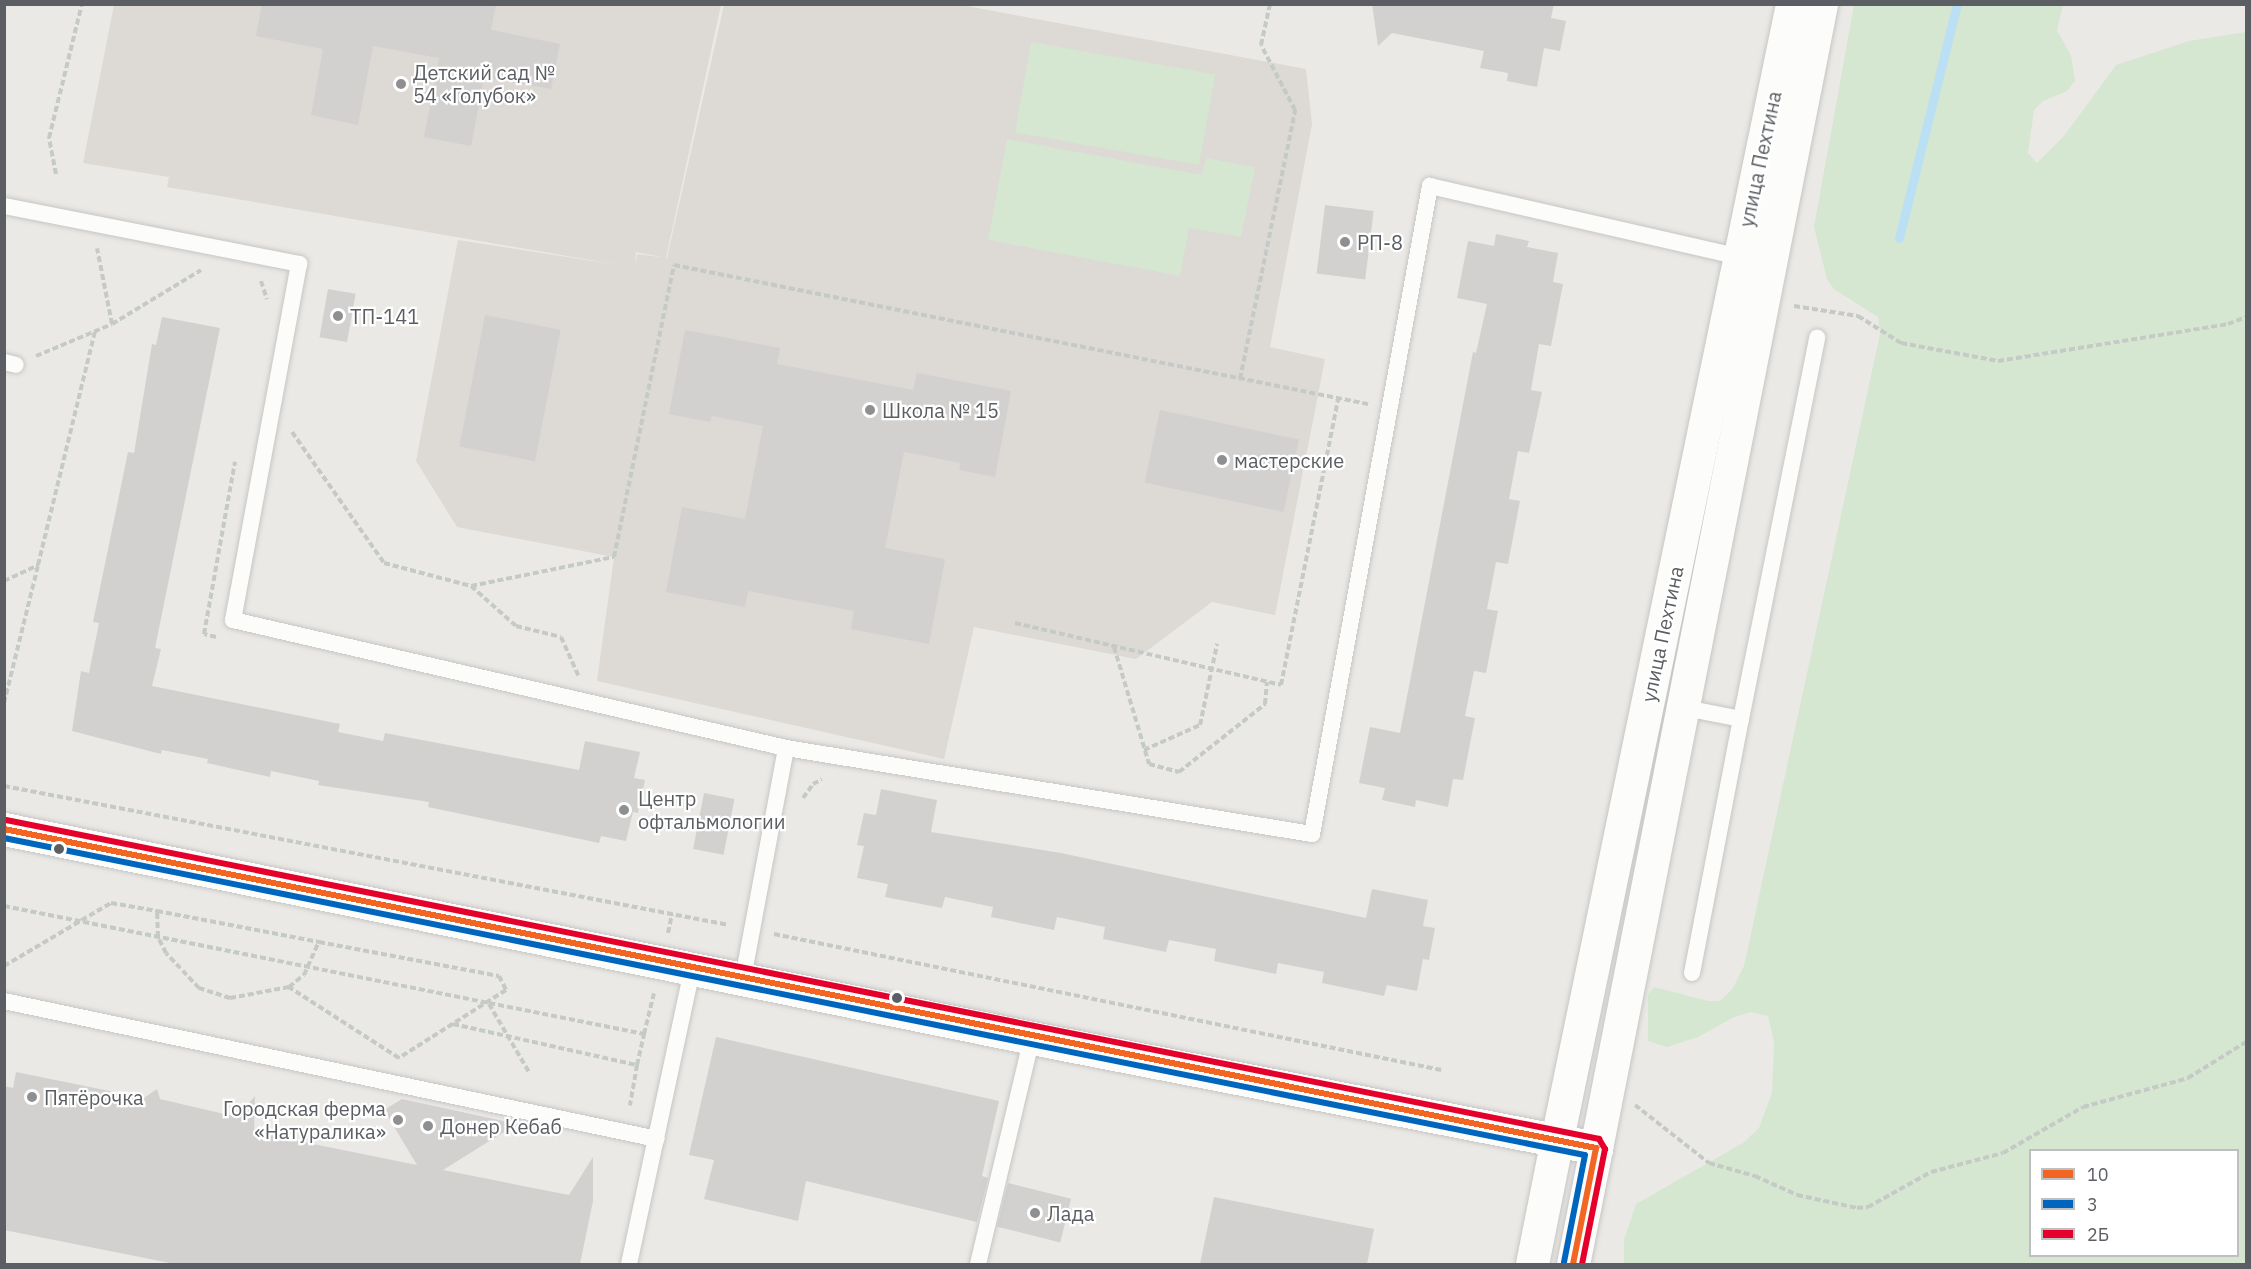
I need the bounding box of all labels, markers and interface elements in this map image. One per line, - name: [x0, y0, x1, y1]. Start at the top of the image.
- place label: Детский сад № 54 «Голубок»: [413, 60, 555, 107]
- marker: Детский сад № 54 «Голубок»: [394, 77, 408, 91]
- street label: улица Пехтина: [1734, 89, 1786, 229]
- place label: РП-8: [1357, 230, 1403, 254]
- marker: РП-8: [1338, 235, 1352, 249]
- place label: ТП-141: [350, 304, 419, 328]
- marker: ТП-141: [331, 309, 345, 323]
- place label: Школа № 15: [882, 398, 999, 422]
- marker: Школа № 15: [863, 403, 877, 417]
- place label: мастерские: [1234, 448, 1344, 472]
- marker: мастерские: [1215, 453, 1229, 467]
- street label: улица Пехтина: [1636, 564, 1688, 704]
- place label: Центр офтальмологии: [638, 786, 786, 833]
- marker: Центр офтальмологии: [615, 801, 633, 819]
- unlabelled marker: [53, 843, 65, 855]
- unlabelled marker: [891, 992, 903, 1004]
- place label: Пятёрочка: [44, 1085, 144, 1109]
- marker: Пятёрочка: [25, 1090, 39, 1104]
- place label: Городская ферма «Натуралика»: [223, 1096, 386, 1143]
- marker: Городская ферма «Натуралика»: [391, 1113, 405, 1127]
- place label: Донер Кебаб: [440, 1114, 562, 1138]
- marker: Донер Кебаб: [421, 1119, 435, 1133]
- legend: [2029, 1149, 2239, 1257]
- text: 10: [2087, 1163, 2109, 1186]
- text: 3: [2087, 1193, 2098, 1216]
- place label: Лада: [1047, 1201, 1094, 1225]
- marker: Лада: [1028, 1206, 1042, 1220]
- text: 2Б: [2087, 1223, 2109, 1246]

